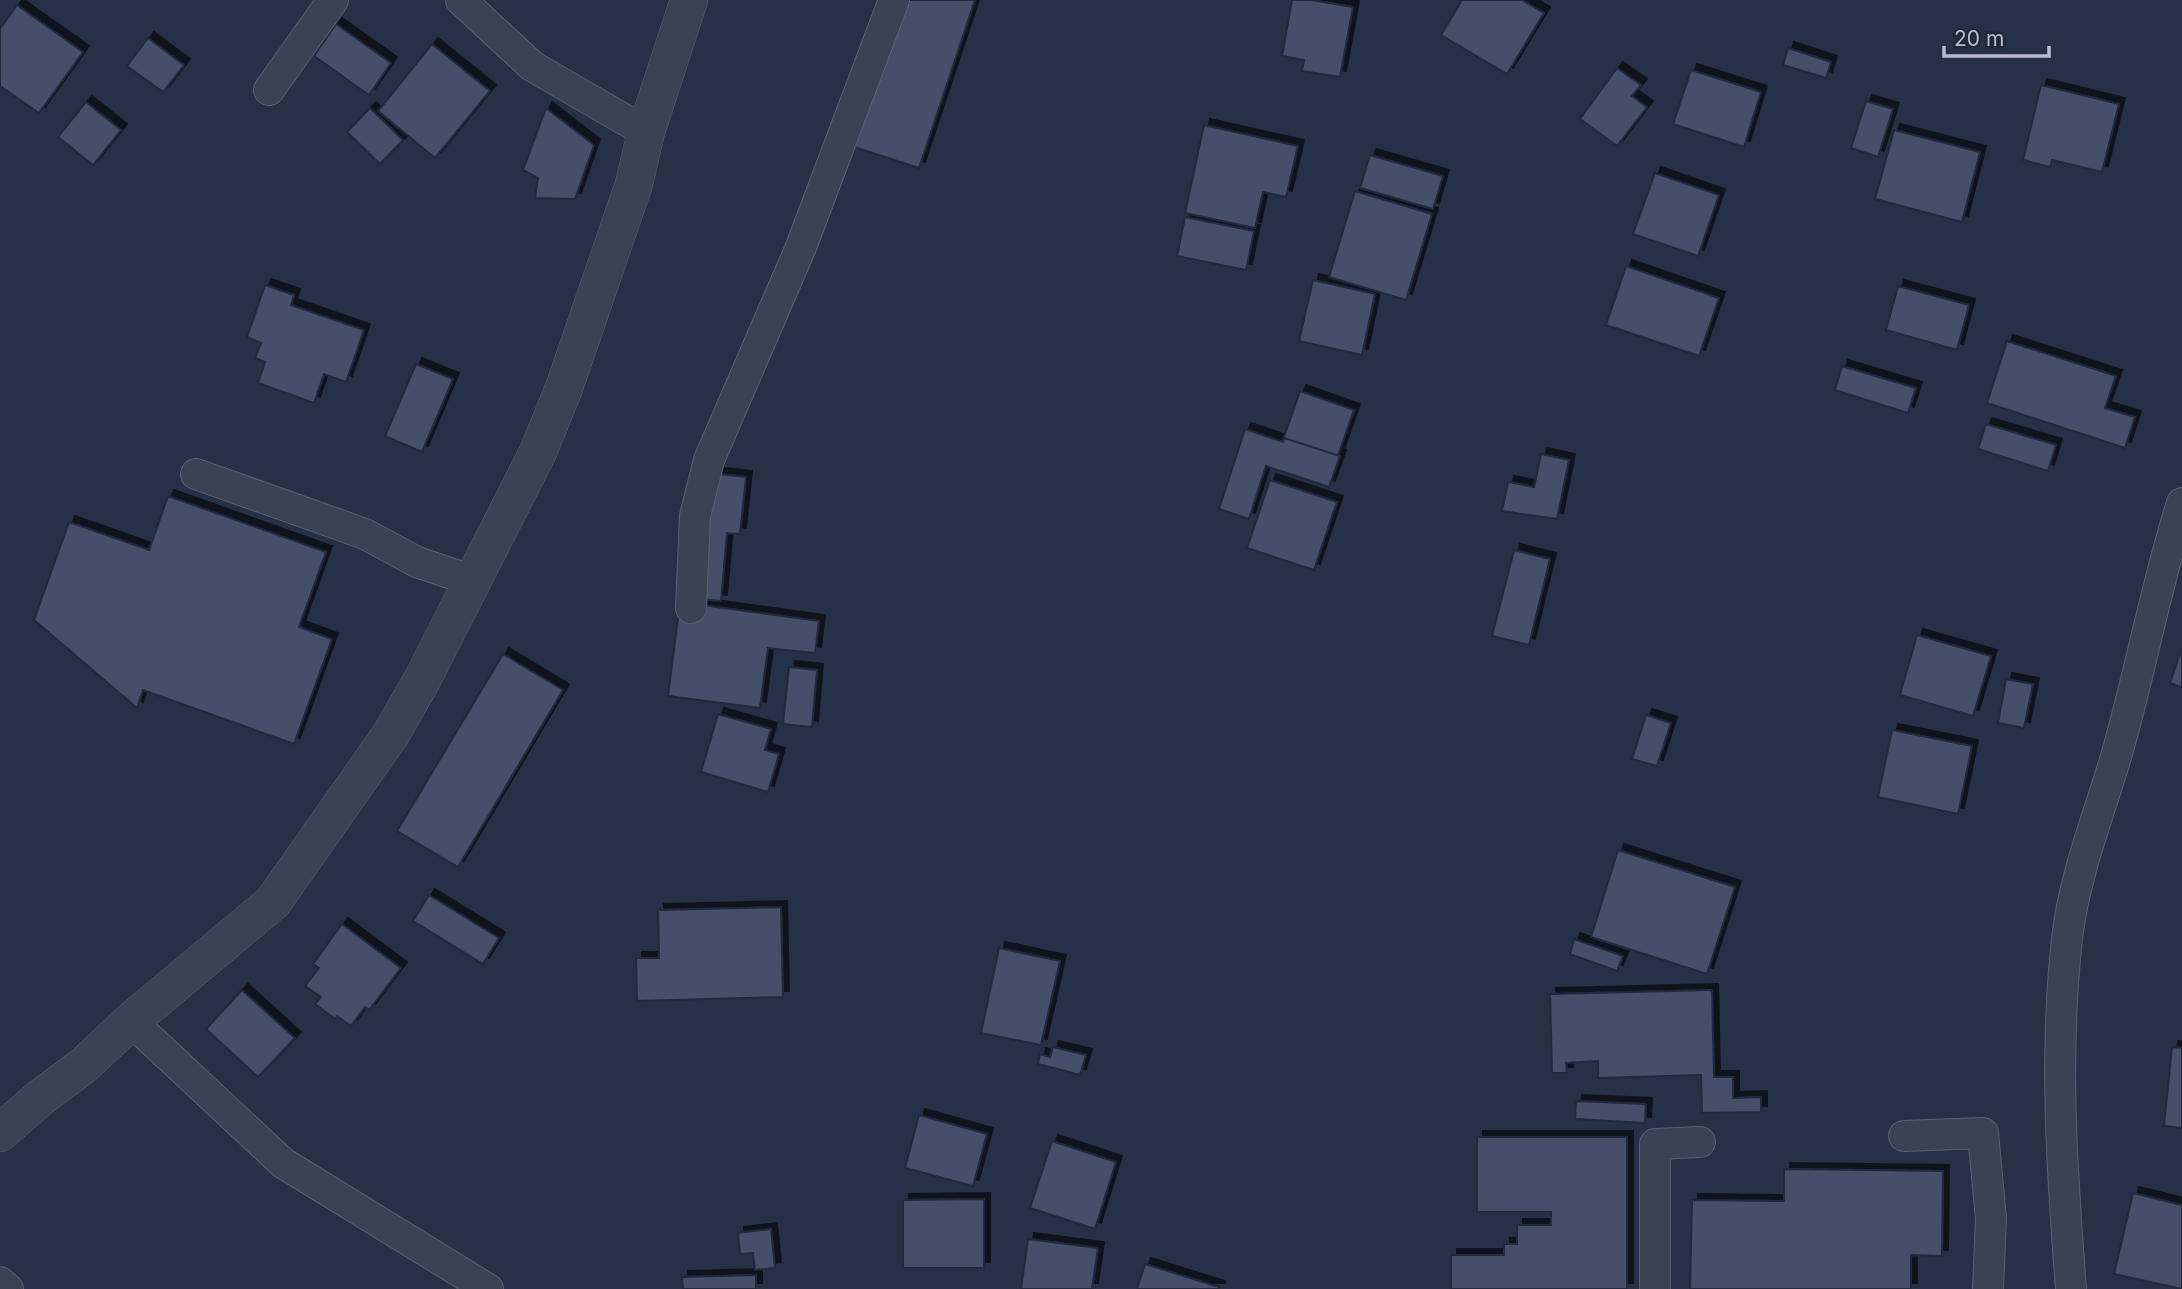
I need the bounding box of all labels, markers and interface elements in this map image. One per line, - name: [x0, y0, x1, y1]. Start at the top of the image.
- scale bar: [1944, 14, 2049, 58]
- text: 20 m: [1954, 26, 2004, 51]

